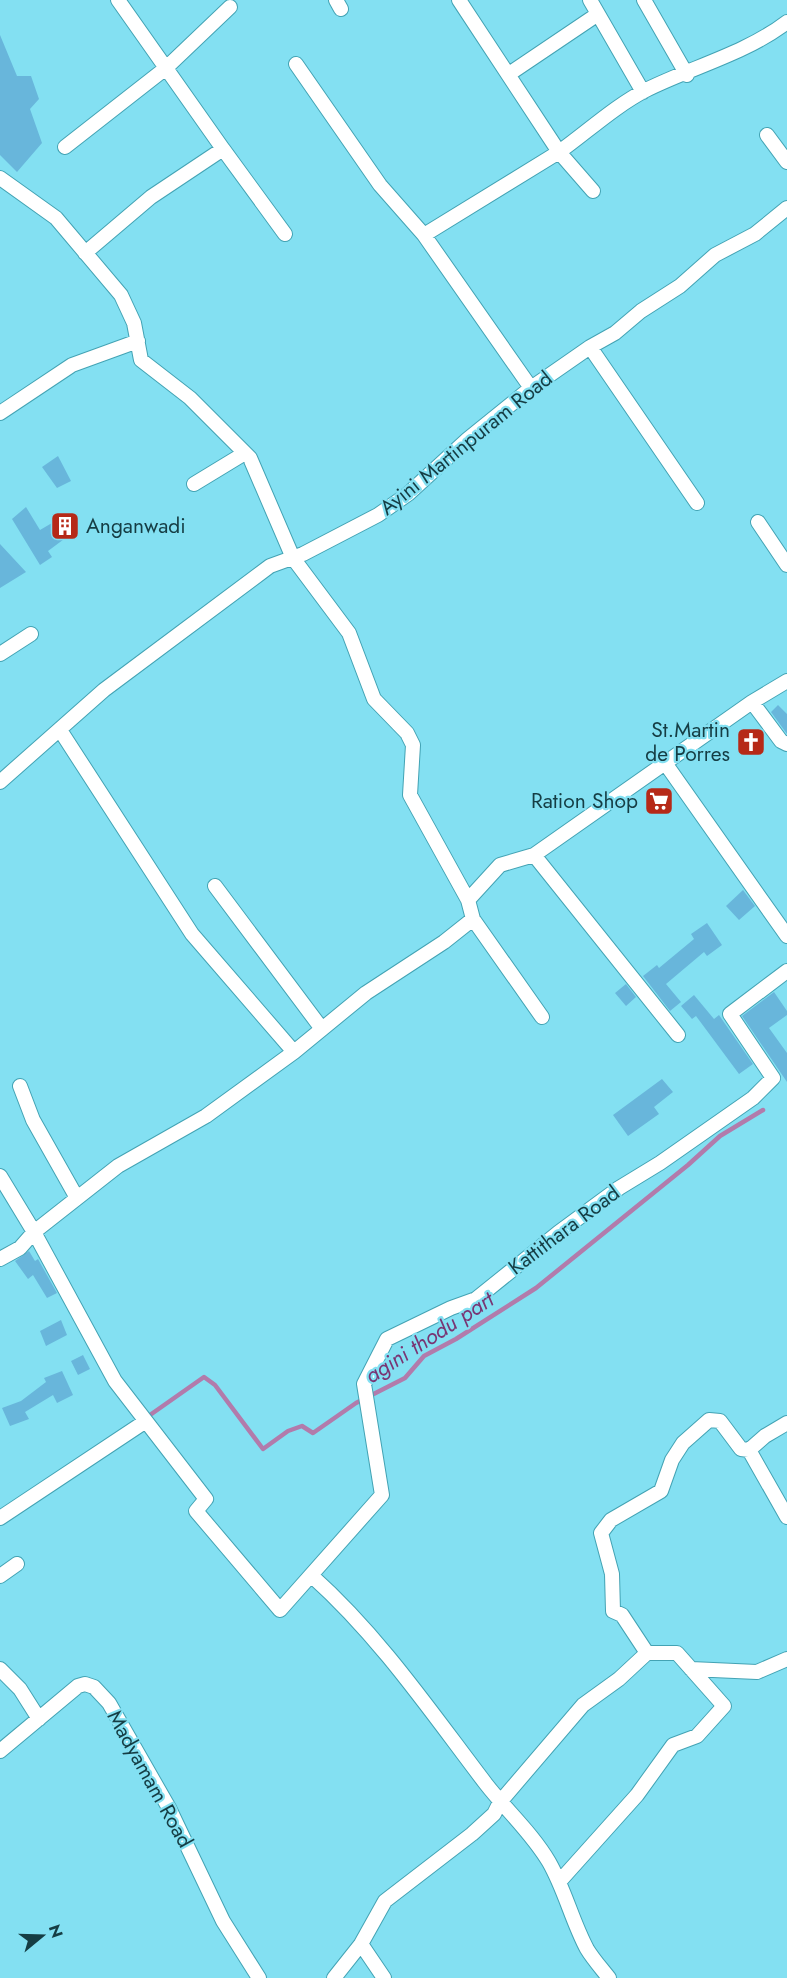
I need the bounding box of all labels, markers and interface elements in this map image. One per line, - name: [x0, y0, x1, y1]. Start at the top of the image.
- street label: Ayini Martinpuram Road: [373, 364, 559, 522]
- building icon: Anganwadi: [49, 510, 81, 542]
- place label: Anganwadi: [86, 511, 186, 541]
- place label: St.Martin de Porres: [645, 715, 730, 769]
- church icon: St.Martin de Porres: [735, 726, 767, 758]
- supermarket icon: Ration Shop: [643, 785, 675, 817]
- place label: Ration Shop: [531, 786, 638, 816]
- street label: Kattithara Road: [502, 1178, 626, 1282]
- water label: agini thodu part: [358, 1282, 501, 1391]
- street label: Madyamam Road: [100, 1705, 200, 1853]
- north arrow: [12, 1906, 72, 1966]
- text: N: [43, 1922, 69, 1941]

